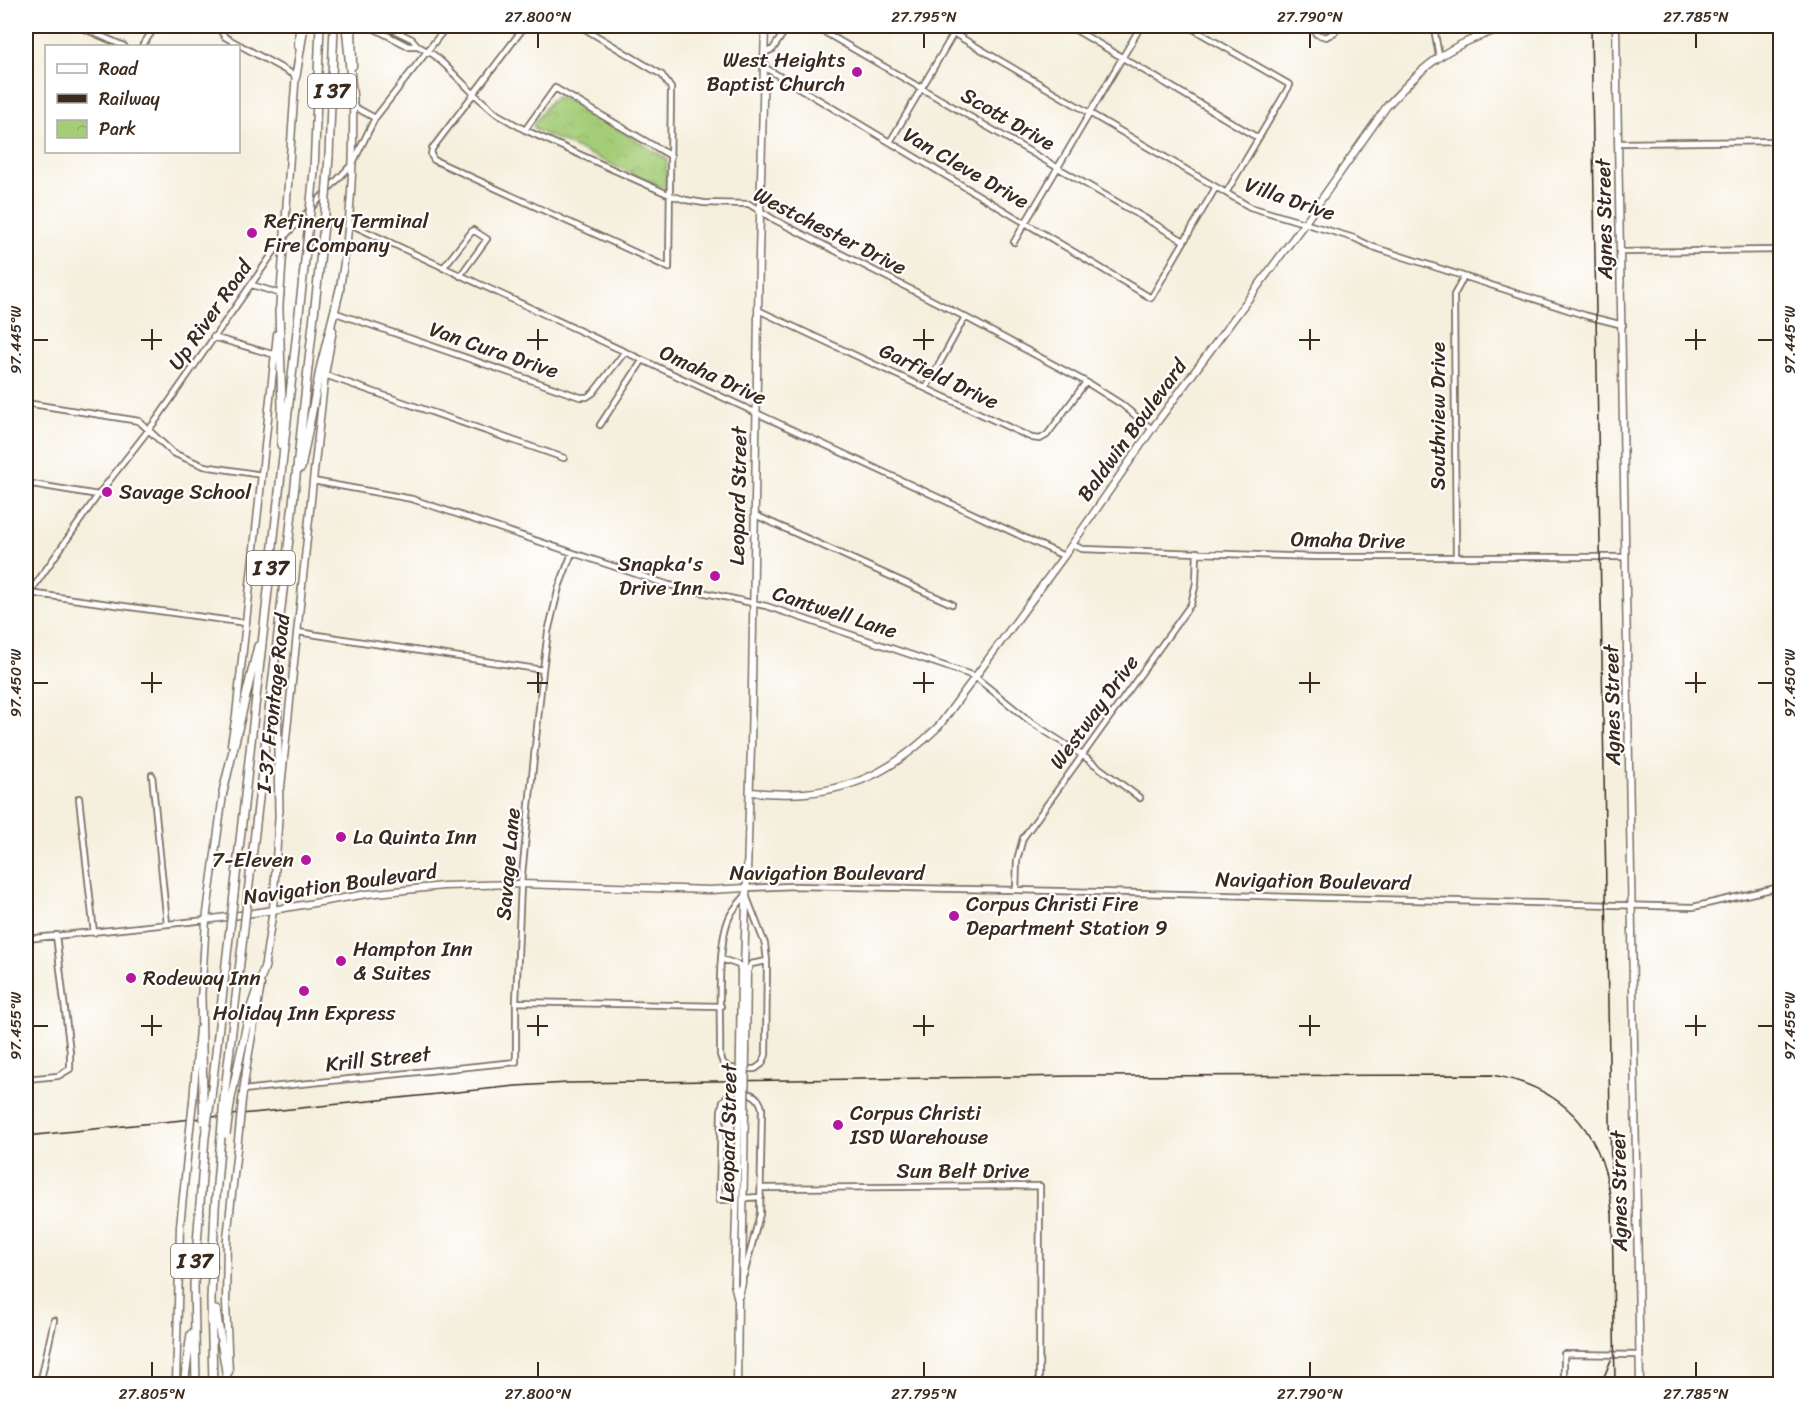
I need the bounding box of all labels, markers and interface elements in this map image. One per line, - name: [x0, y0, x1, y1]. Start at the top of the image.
- text: 27.800°N: [505, 4, 572, 30]
- text: 27.795°N: [891, 4, 957, 30]
- text: 27.790°N: [1277, 4, 1344, 30]
- text: 27.785°N: [1663, 4, 1729, 30]
- place label: West Heights Baptist Church: [706, 41, 845, 103]
- legend: [45, 45, 240, 153]
- text: Road: [99, 53, 139, 85]
- marker: West Heights Baptist Church: [850, 65, 864, 79]
- road number: I 37: [308, 74, 356, 108]
- street label: Scott Drive: [953, 77, 1063, 161]
- text: Railway: [99, 83, 161, 115]
- text: Park: [99, 113, 136, 145]
- street label: Van Cleve Drive: [895, 116, 1037, 220]
- street label: Agnes Street: [1584, 157, 1624, 281]
- street label: Villa Drive: [1239, 166, 1341, 232]
- street label: Westchester Drive: [747, 176, 914, 286]
- place label: Refinery Terminal Fire Company: [264, 202, 429, 264]
- marker: Refinery Terminal Fire Company: [245, 226, 259, 240]
- street label: Up River Road: [158, 250, 263, 378]
- text: 97.445°W: [3, 305, 29, 374]
- text: 97.445°W: [1777, 305, 1803, 374]
- street label: Van Cura Drive: [424, 310, 564, 390]
- street label: Garfield Drive: [873, 332, 1005, 420]
- street label: Omaha Drive: [653, 334, 773, 417]
- street label: Southview Drive: [1419, 342, 1457, 490]
- street label: Baldwin Boulevard: [1067, 349, 1198, 510]
- street label: Leopard Street: [718, 425, 758, 566]
- place label: Savage School: [119, 473, 252, 511]
- marker: Savage School: [100, 485, 114, 499]
- street label: Omaha Drive: [1290, 520, 1406, 560]
- place label: Snapka's Drive Inn: [618, 545, 703, 607]
- road number: I 37: [247, 551, 295, 585]
- marker: Snapka's Drive Inn: [708, 569, 722, 583]
- street label: Cantwell Lane: [768, 574, 903, 650]
- street label: I-37 Frontage Road: [245, 610, 301, 795]
- street label: Agnes Street: [1592, 643, 1632, 767]
- street label: Westway Drive: [1039, 646, 1149, 778]
- text: 97.450°W: [3, 648, 29, 717]
- text: 97.450°W: [1777, 648, 1803, 717]
- street label: Savage Lane: [484, 806, 532, 922]
- place label: La Quinta Inn: [353, 818, 477, 856]
- marker: La Quinta Inn: [334, 830, 348, 844]
- place label: 7-Eleven: [212, 841, 294, 879]
- street label: Navigation Boulevard: [241, 851, 441, 916]
- marker: 7-Eleven: [299, 853, 313, 867]
- street label: Navigation Boulevard: [729, 854, 927, 892]
- street label: Navigation Boulevard: [1215, 860, 1413, 902]
- place label: Corpus Christi Fire Department Station 9: [966, 885, 1168, 947]
- marker: Corpus Christi Fire Department Station 9: [947, 909, 961, 923]
- place label: Hampton Inn & Suites: [353, 930, 473, 992]
- marker: Hampton Inn & Suites: [334, 954, 348, 968]
- place label: Rodeway Inn: [143, 959, 261, 997]
- marker: Rodeway Inn: [124, 971, 138, 985]
- marker: Holiday Inn Express: [297, 984, 311, 998]
- text: 97.455°W: [3, 992, 29, 1060]
- text: 97.455°W: [1777, 992, 1803, 1060]
- place label: Holiday Inn Express: [213, 994, 396, 1032]
- street label: Krill Street: [323, 1034, 434, 1083]
- street label: Leopard Street: [708, 1062, 748, 1203]
- place label: Corpus Christi ISD Warehouse: [849, 1094, 989, 1156]
- marker: Corpus Christi ISD Warehouse: [831, 1118, 845, 1132]
- street label: Agnes Street: [1599, 1129, 1639, 1253]
- street label: Sun Belt Drive: [897, 1152, 1030, 1190]
- road number: I 37: [171, 1244, 219, 1278]
- text: 27.805°N: [119, 1381, 186, 1407]
- text: 27.800°N: [505, 1381, 572, 1407]
- text: 27.795°N: [891, 1381, 957, 1407]
- text: 27.790°N: [1277, 1381, 1344, 1407]
- text: 27.785°N: [1663, 1381, 1729, 1407]

